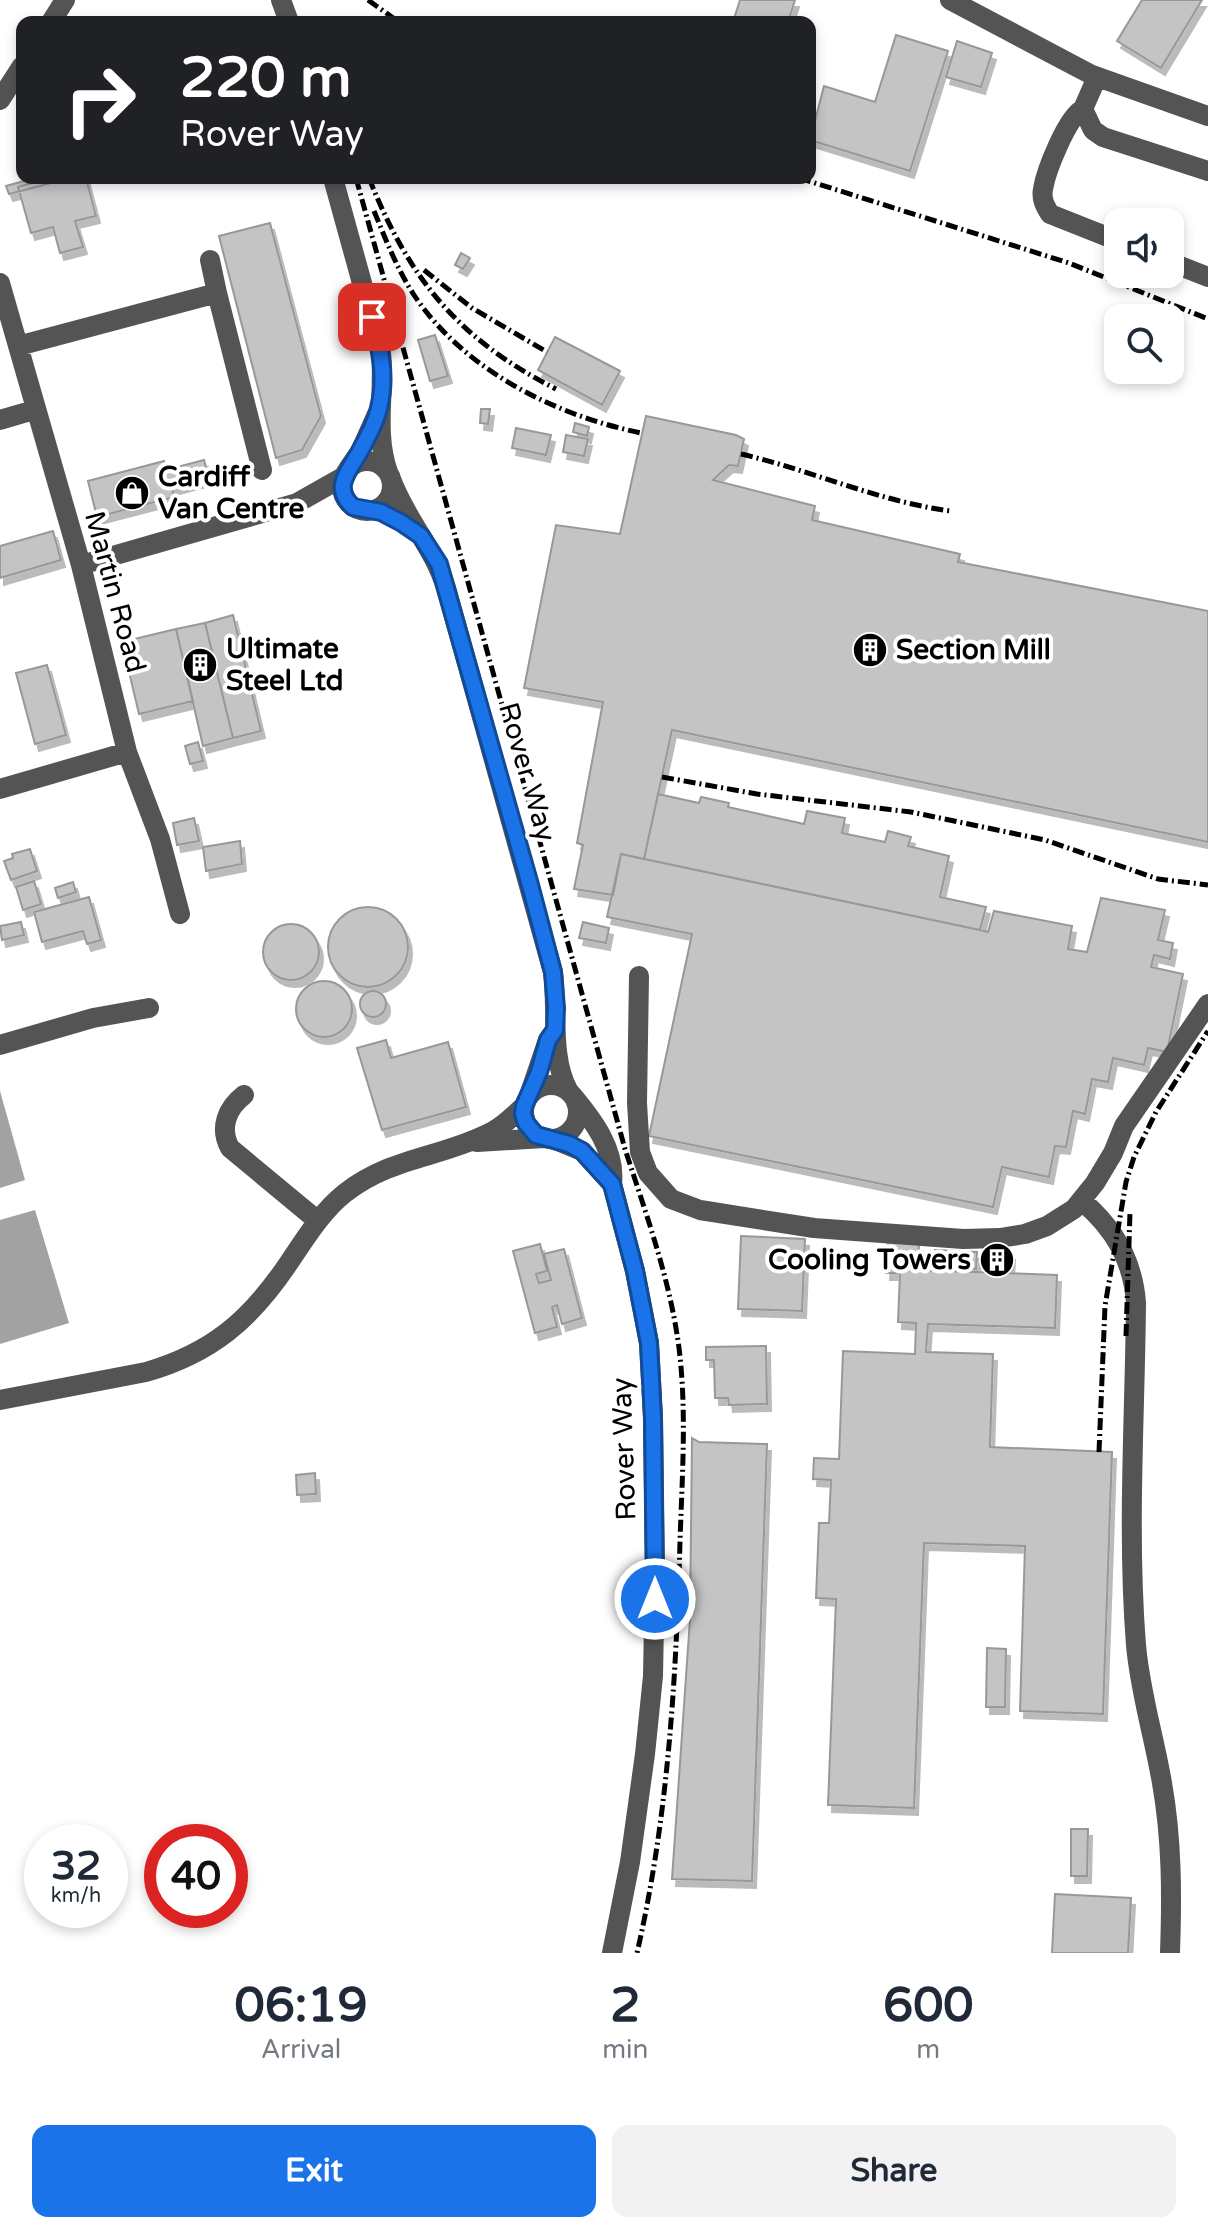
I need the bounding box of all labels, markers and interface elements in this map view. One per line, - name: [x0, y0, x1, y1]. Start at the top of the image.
- text: 220 m: [180, 45, 351, 112]
- icon: right: [48, 48, 152, 152]
- text: Rover Way: [180, 113, 364, 156]
- map controls: [1104, 208, 1184, 384]
- button: sound: [1104, 208, 1184, 288]
- pin: [338, 283, 406, 351]
- icon: arrive: [350, 295, 394, 339]
- button: search: [1104, 304, 1184, 384]
- place label: Cardiff Van Centre: [158, 460, 305, 526]
- shop icon: Cardiff Van Centre: [113, 474, 151, 512]
- street label: Martin Road: [77, 507, 153, 677]
- building icon: Section Mill: [851, 631, 889, 669]
- place label: Ultimate Steel Ltd: [226, 632, 343, 698]
- place label: Section Mill: [896, 633, 1051, 667]
- building icon: Ultimate Steel Ltd: [181, 646, 219, 684]
- street label: Rover Way: [491, 699, 563, 845]
- building icon: Cooling Towers: [978, 1241, 1016, 1279]
- place label: Cooling Towers: [768, 1243, 971, 1277]
- street label: Rover Way: [605, 1377, 643, 1521]
- position arrow: [613, 1557, 697, 1641]
- speed limit sign: 40: [144, 1824, 248, 1928]
- text: 32: [51, 1842, 101, 1890]
- text: km/h: [51, 1884, 101, 1908]
- text: 06:19: [235, 1977, 368, 2035]
- text: 2: [610, 1977, 640, 2035]
- text: 600: [883, 1977, 973, 2035]
- text: Arrival: [261, 2034, 341, 2065]
- text: min: [602, 2034, 648, 2065]
- text: m: [916, 2034, 940, 2065]
- button: Exit: [32, 2125, 596, 2217]
- button: Share: [612, 2125, 1176, 2217]

